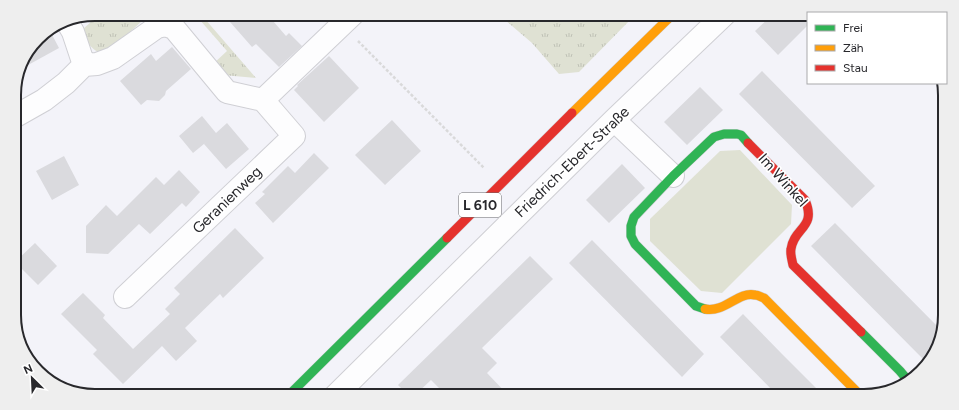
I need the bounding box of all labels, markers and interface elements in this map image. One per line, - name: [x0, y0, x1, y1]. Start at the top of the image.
- legend: [807, 12, 947, 84]
- text: Frei: [843, 21, 863, 35]
- text: Zäh: [843, 41, 864, 55]
- text: Stau: [843, 61, 868, 75]
- street label: Friedrich-Ebert-Straße: [511, 103, 633, 221]
- street label: Im Winkel: [754, 150, 812, 210]
- street label: Geranienweg: [189, 163, 265, 237]
- road number: L 610: [459, 193, 501, 217]
- north arrow: [12, 358, 52, 398]
- text: N: [22, 362, 35, 377]

